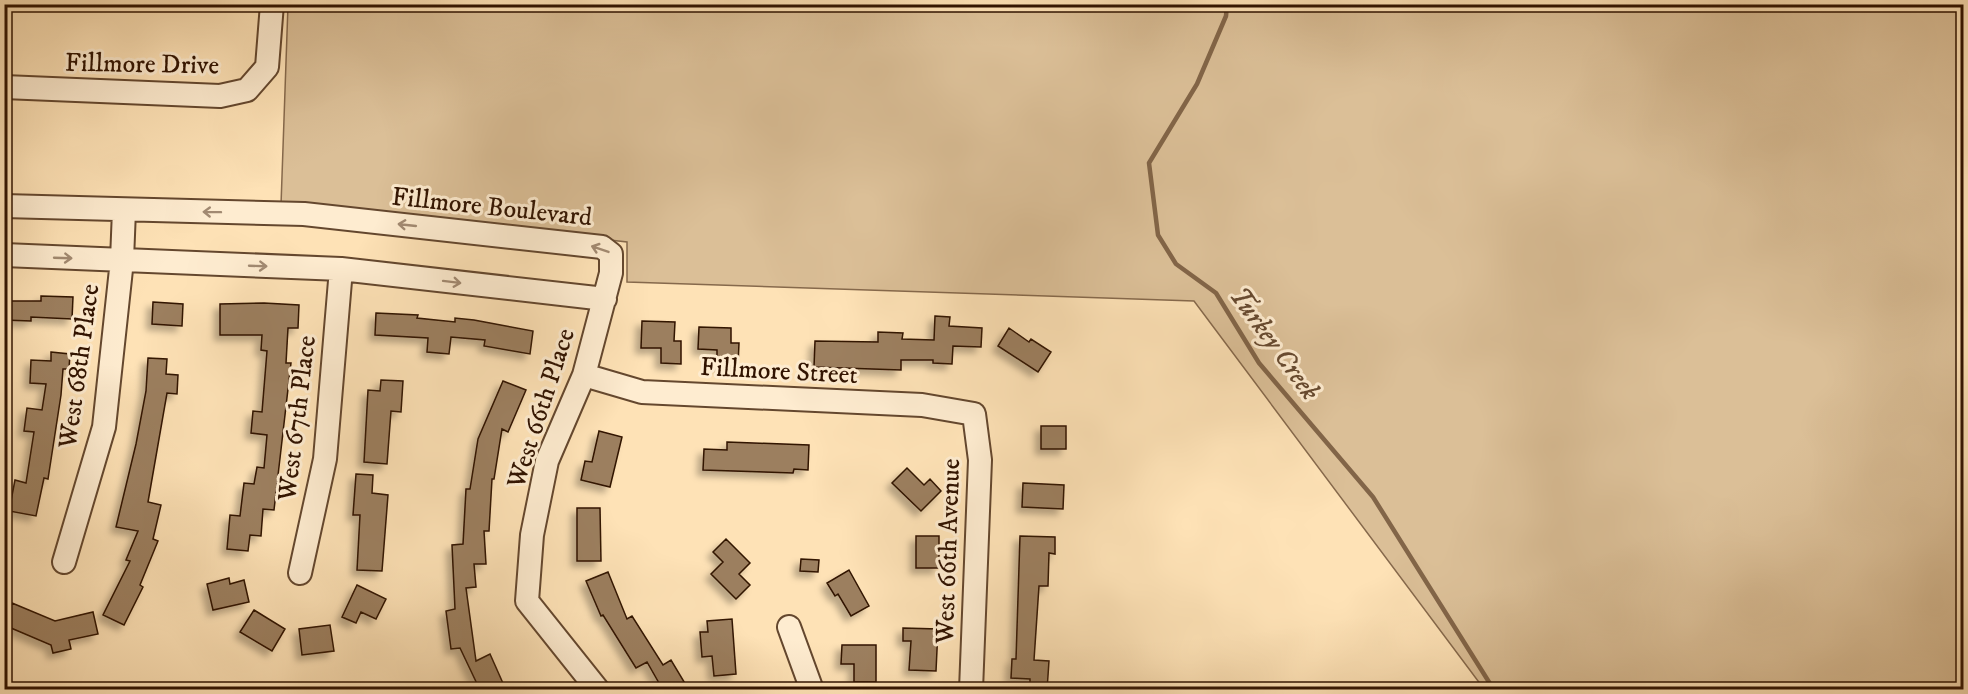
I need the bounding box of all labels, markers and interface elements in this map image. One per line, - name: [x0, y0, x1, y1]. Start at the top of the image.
- street label: Fillmore Drive: [65, 47, 219, 82]
- street label: Fillmore Boulevard: [390, 181, 594, 234]
- one-way arrow: [203, 206, 223, 217]
- one-way arrow: [397, 220, 417, 231]
- one-way arrow: [591, 243, 609, 254]
- one-way arrow: [52, 252, 72, 263]
- one-way arrow: [247, 260, 267, 271]
- one-way arrow: [442, 276, 461, 287]
- water label: Turkey Creek: [1221, 280, 1327, 408]
- street label: West 68th Place: [51, 282, 107, 452]
- street label: West 66th Place: [500, 324, 583, 494]
- street label: West 67th Place: [271, 334, 324, 504]
- street label: Fillmore Street: [699, 351, 859, 392]
- street label: West 66th Avenue: [929, 458, 968, 645]

